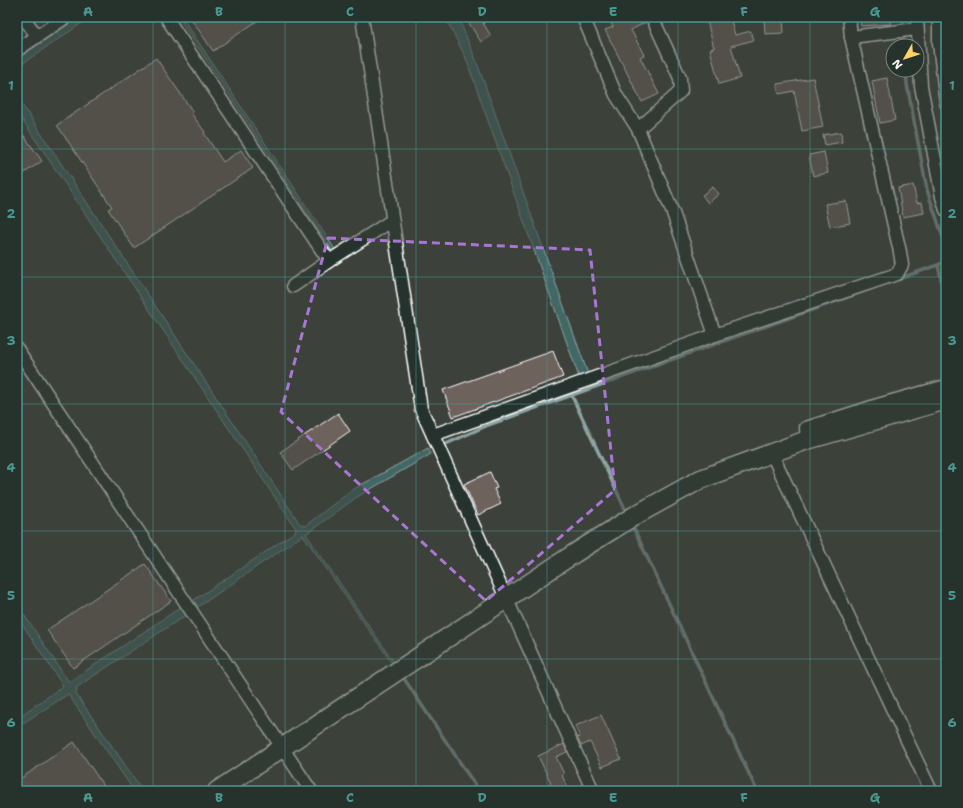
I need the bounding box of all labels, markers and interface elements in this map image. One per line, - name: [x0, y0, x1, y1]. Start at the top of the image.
- text: A: [83, 3, 93, 20]
- text: B: [215, 3, 223, 20]
- text: C: [346, 3, 354, 20]
- text: D: [477, 3, 487, 20]
- text: E: [609, 3, 618, 20]
- text: F: [740, 3, 748, 20]
- text: G: [870, 3, 881, 20]
- north arrow: [885, 38, 925, 78]
- text: N: [889, 56, 906, 72]
- text: 1: [8, 77, 14, 94]
- text: 1: [949, 77, 955, 94]
- text: 2: [6, 205, 16, 222]
- text: 2: [947, 205, 957, 222]
- text: 3: [6, 332, 16, 349]
- text: 3: [947, 332, 957, 349]
- text: 4: [6, 459, 16, 476]
- text: 4: [947, 459, 957, 476]
- text: 5: [7, 587, 15, 604]
- text: 5: [948, 587, 956, 604]
- text: 6: [6, 714, 16, 731]
- text: 6: [947, 714, 957, 731]
- text: A: [83, 789, 93, 806]
- text: B: [215, 789, 223, 806]
- text: C: [346, 789, 354, 806]
- text: D: [477, 789, 487, 806]
- text: E: [609, 789, 618, 806]
- text: F: [740, 789, 748, 806]
- text: G: [870, 789, 881, 806]

